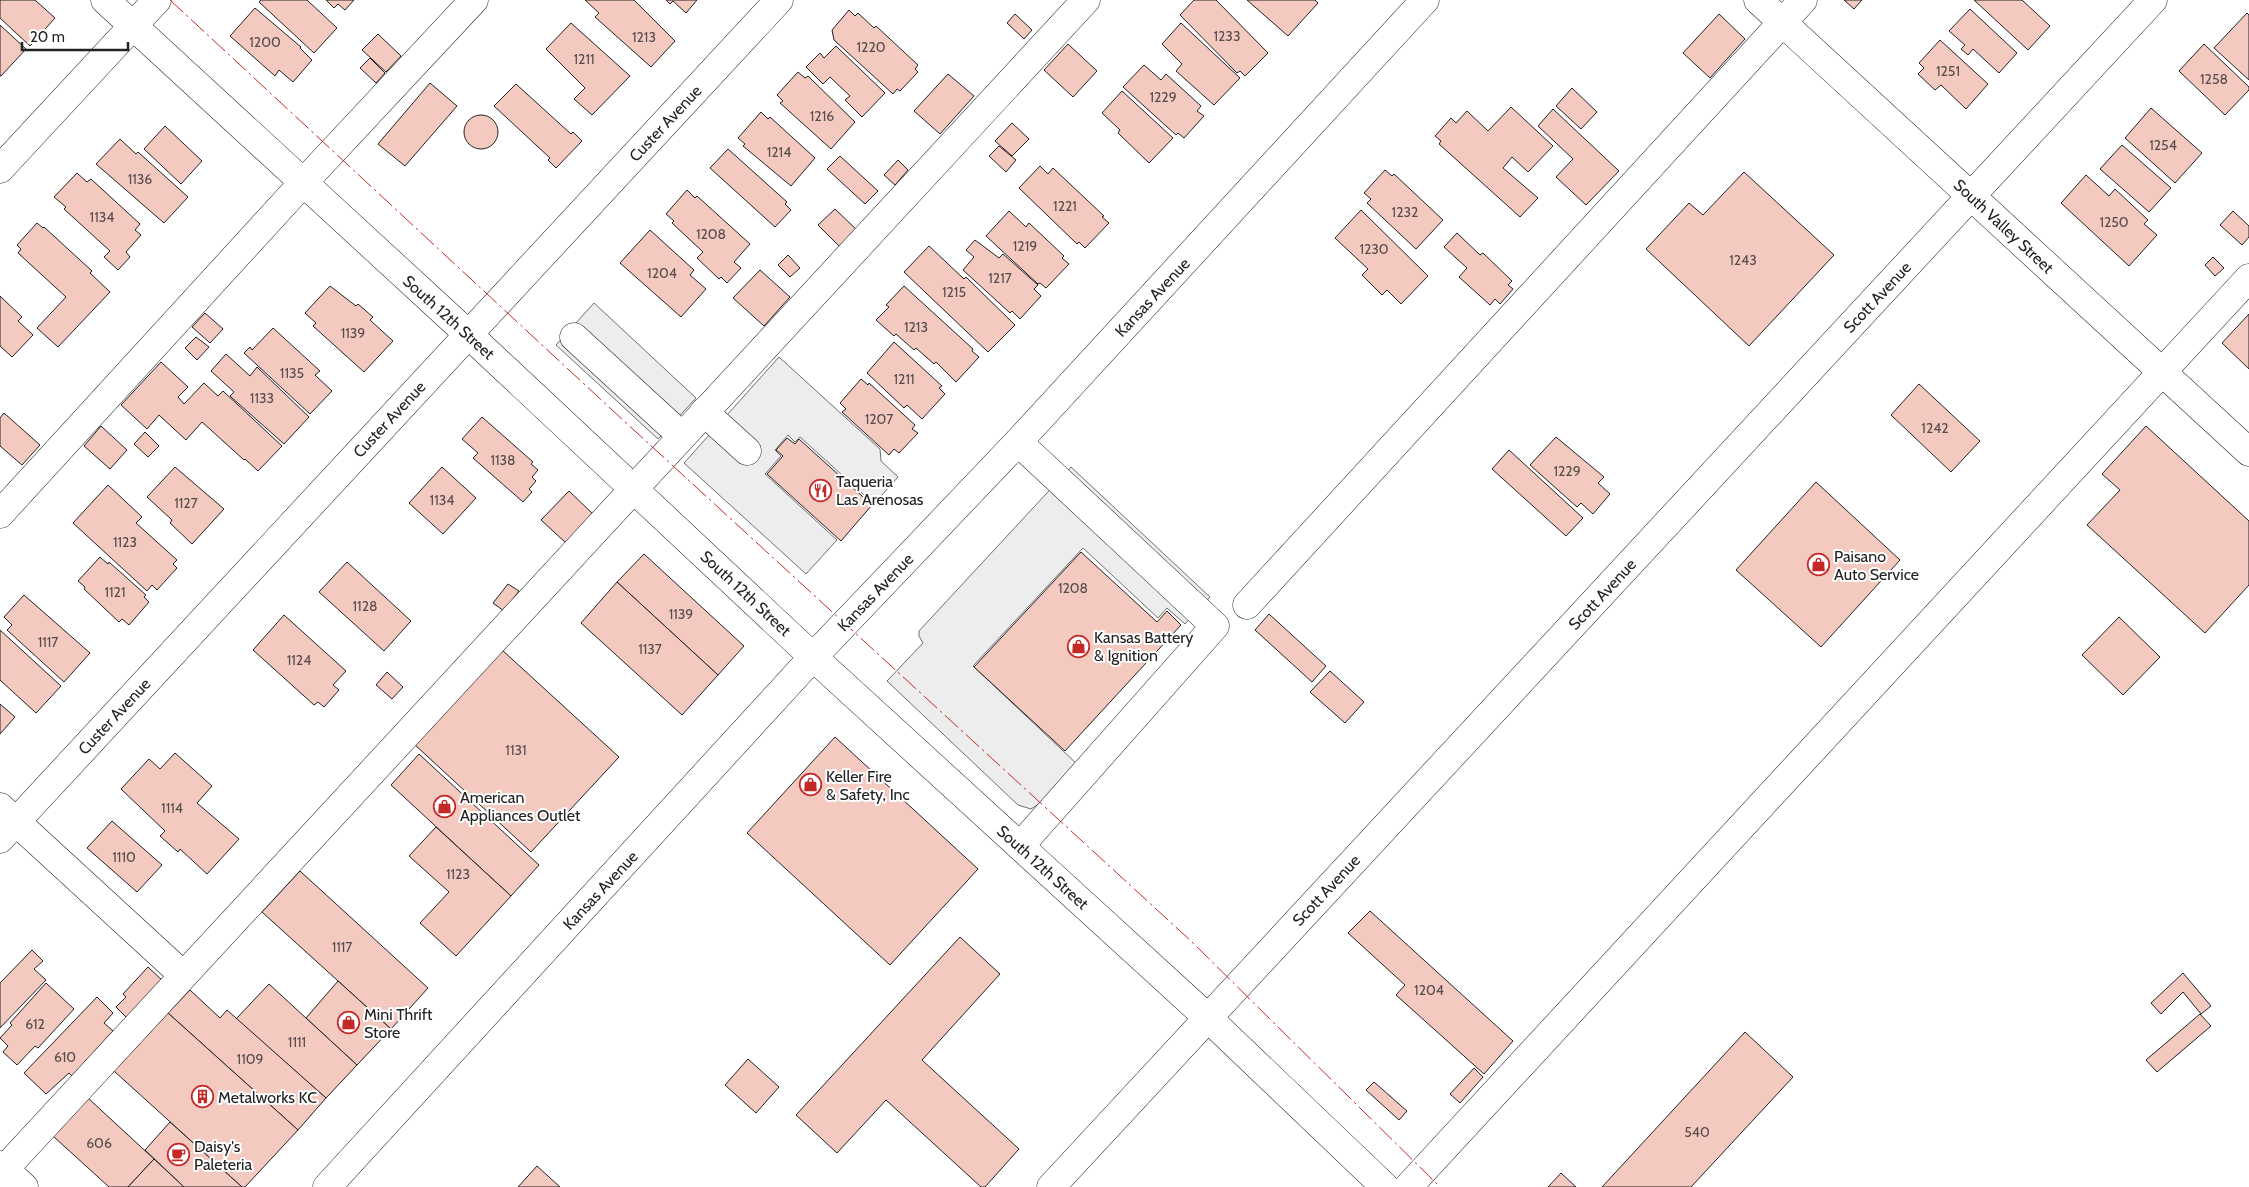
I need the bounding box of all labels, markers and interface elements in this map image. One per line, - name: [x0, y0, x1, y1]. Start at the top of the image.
- scale bar: [22, 20, 129, 52]
- house number: 1233: [1213, 27, 1241, 45]
- text: 20 m: [30, 28, 65, 46]
- house number: 1213: [632, 28, 656, 46]
- house number: 1200: [249, 33, 281, 51]
- house number: 1220: [856, 38, 886, 56]
- house number: 1211: [573, 50, 595, 68]
- house number: 1251: [1936, 62, 1960, 80]
- house number: 1258: [2200, 70, 2228, 88]
- street label: Custer Avenue: [625, 81, 706, 165]
- house number: 1229: [1149, 88, 1177, 106]
- house number: 1216: [810, 107, 834, 125]
- house number: 1254: [2149, 136, 2177, 154]
- house number: 1214: [767, 143, 791, 161]
- house number: 1136: [128, 170, 152, 188]
- street label: South Valley Street: [1950, 175, 2058, 278]
- house number: 1221: [1053, 197, 1077, 215]
- house number: 1232: [1392, 203, 1418, 221]
- house number: 1134: [90, 208, 114, 226]
- house number: 1250: [2099, 213, 2129, 231]
- house number: 1208: [696, 225, 726, 243]
- house number: 1219: [1013, 237, 1037, 255]
- house number: 1230: [1359, 240, 1389, 258]
- house number: 1243: [1729, 251, 1757, 269]
- street label: Kansas Avenue: [1111, 254, 1194, 341]
- street label: Scott Avenue: [1840, 258, 1915, 337]
- house number: 1204: [647, 264, 677, 282]
- house number: 1217: [988, 269, 1012, 287]
- street label: South 12th Street: [399, 271, 499, 364]
- house number: 1215: [942, 283, 966, 301]
- house number: 1213: [904, 318, 928, 336]
- house number: 1139: [341, 324, 365, 342]
- house number: 1135: [280, 364, 304, 382]
- house number: 1211: [893, 370, 915, 388]
- street label: Custer Avenue: [349, 377, 430, 461]
- house number: 1133: [250, 389, 274, 407]
- house number: 1207: [865, 410, 893, 428]
- house number: 1242: [1921, 419, 1949, 437]
- house number: 1138: [490, 451, 516, 469]
- house number: 1229: [1553, 462, 1581, 480]
- place label: Taqueria Las Arenosas: [836, 472, 924, 509]
- restaurant icon: Taqueria Las Arenosas: [808, 478, 832, 502]
- house number: 1134: [430, 491, 454, 509]
- house number: 1127: [174, 494, 198, 512]
- house number: 1123: [113, 533, 137, 551]
- street label: South 12th Street: [697, 547, 795, 640]
- place label: Paisano Auto Service: [1834, 547, 1919, 584]
- street label: Kansas Avenue: [833, 549, 917, 635]
- shop icon: Paisano Auto Service: [1806, 553, 1830, 577]
- street label: Scott Avenue: [1565, 555, 1640, 634]
- house number: 1208: [1058, 579, 1088, 597]
- house number: 1121: [104, 583, 126, 601]
- house number: 1128: [353, 597, 377, 615]
- house number: 1139: [669, 605, 693, 623]
- place label: Kansas Battery & Ignition: [1094, 628, 1193, 665]
- house number: 1117: [38, 633, 58, 651]
- shop icon: Kansas Battery & Ignition: [1066, 634, 1090, 658]
- house number: 1137: [638, 640, 662, 658]
- house number: 1124: [287, 651, 311, 669]
- street label: Custer Avenue: [74, 674, 155, 758]
- house number: 1131: [505, 741, 527, 759]
- place label: Keller Fire & Safety, Inc: [826, 767, 910, 804]
- shop icon: Keller Fire & Safety, Inc: [798, 773, 822, 797]
- place label: American Appliances Outlet: [460, 788, 581, 825]
- shop icon: American Appliances Outlet: [432, 794, 456, 818]
- house number: 1114: [161, 799, 183, 817]
- street label: South 12th Street: [993, 821, 1093, 914]
- street label: Kansas Avenue: [559, 847, 642, 934]
- house number: 1110: [112, 848, 136, 866]
- street label: Scott Avenue: [1289, 851, 1364, 930]
- house number: 1123: [446, 865, 470, 883]
- house number: 1117: [332, 938, 352, 956]
- house number: 1204: [1414, 981, 1444, 999]
- place label: Mini Thrift Store: [364, 1005, 433, 1042]
- shop icon: Mini Thrift Store: [336, 1011, 360, 1035]
- house number: 612: [25, 1015, 45, 1033]
- house number: 1111: [288, 1033, 306, 1051]
- house number: 610: [54, 1048, 76, 1066]
- house number: 1109: [237, 1050, 263, 1068]
- building icon: Metalworks KC: [190, 1085, 214, 1109]
- place label: Metalworks KC: [218, 1088, 317, 1107]
- house number: 540: [1684, 1123, 1710, 1141]
- house number: 606: [86, 1134, 112, 1152]
- place label: Daisy's Paleteria: [194, 1137, 252, 1174]
- cafe icon: Daisy's Paleteria: [166, 1143, 190, 1167]

